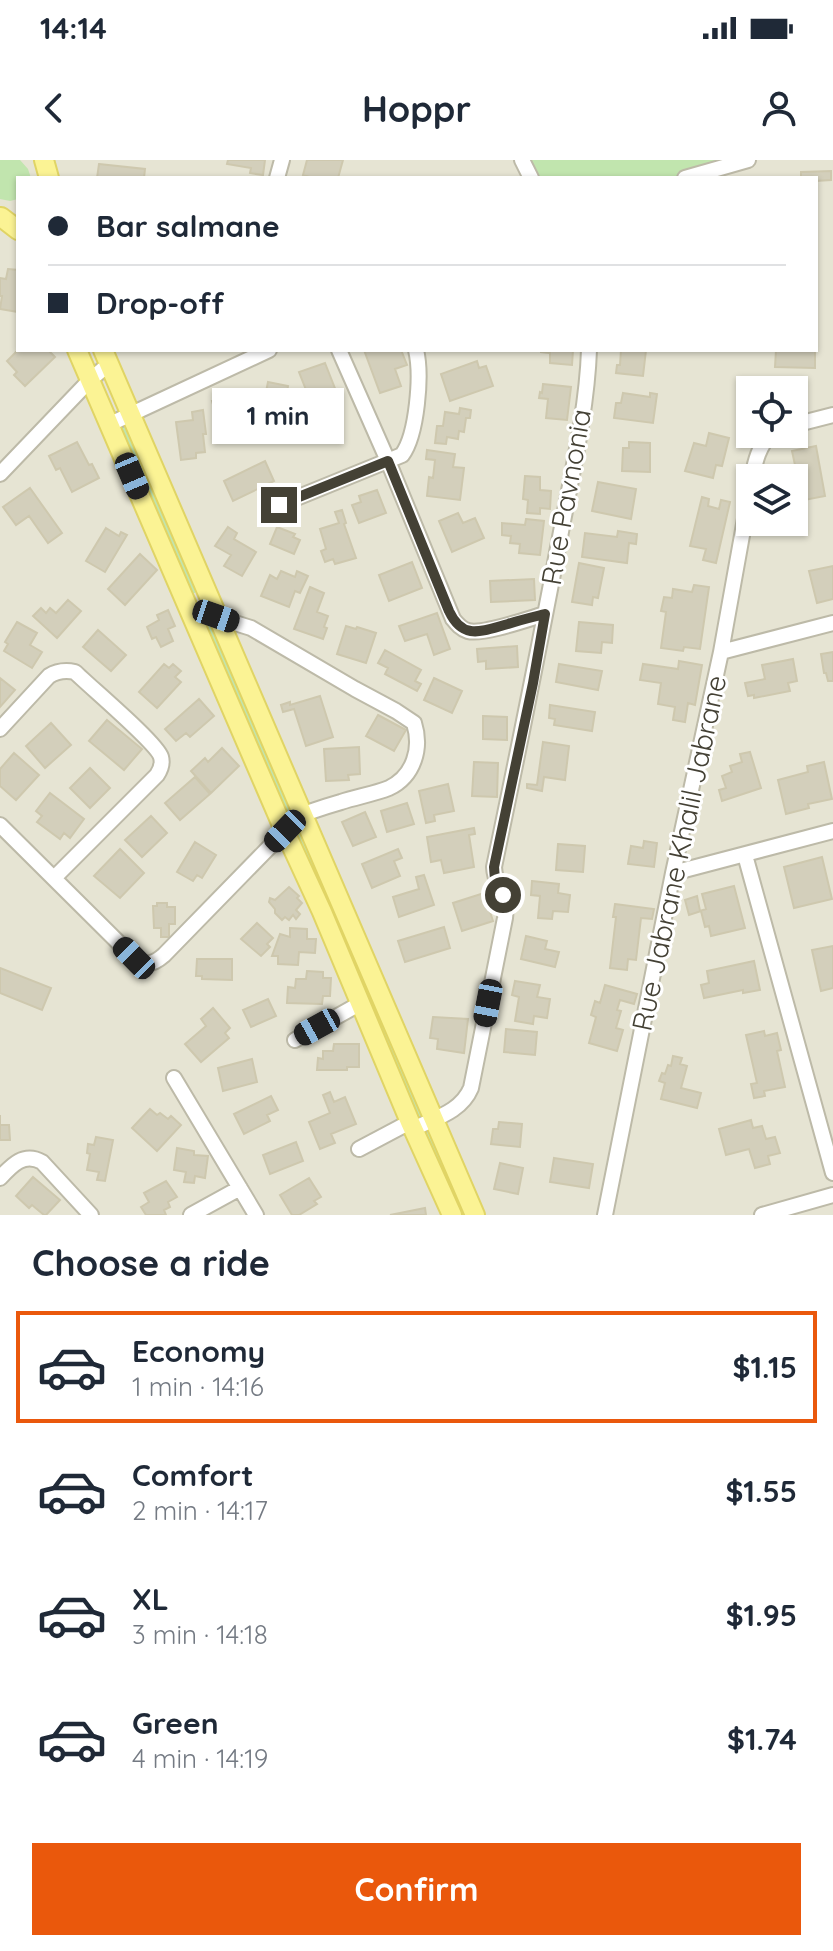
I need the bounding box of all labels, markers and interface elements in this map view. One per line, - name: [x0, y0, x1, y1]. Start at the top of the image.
- text: 14:14: [40, 9, 107, 47]
- icon: back: [32, 86, 76, 130]
- text: Hoppr: [362, 86, 471, 131]
- icon: person: [757, 86, 801, 130]
- text: Bar salmane: [96, 207, 280, 245]
- text: Drop-off: [96, 284, 224, 322]
- map controls: [736, 376, 808, 536]
- button: locate: [736, 376, 808, 448]
- callout: 1 min: [213, 389, 345, 445]
- text: 1 min: [247, 399, 310, 432]
- street label: Rue Pavnonia: [533, 406, 598, 588]
- car: [112, 449, 152, 503]
- button: layers: [736, 464, 808, 536]
- route end: [261, 487, 297, 523]
- car: [189, 597, 243, 635]
- street label: Rue Jabrane Khalil Jabrane: [624, 672, 733, 1034]
- car: [260, 805, 310, 857]
- route start: [485, 877, 521, 913]
- car: [109, 933, 159, 983]
- car: [472, 977, 504, 1029]
- car: [290, 1005, 344, 1049]
- text: Choose a ride: [32, 1240, 270, 1285]
- icon: car: [36, 1331, 108, 1403]
- text: Economy: [132, 1332, 265, 1370]
- text: $1.15: [733, 1348, 797, 1386]
- text: 1 min · 14:16: [132, 1370, 264, 1403]
- icon: car: [36, 1455, 108, 1527]
- text: Comfort: [132, 1456, 253, 1494]
- text: $1.55: [725, 1472, 797, 1510]
- text: 2 min · 14:17: [132, 1494, 268, 1527]
- icon: car: [36, 1579, 108, 1651]
- text: XL: [132, 1580, 169, 1618]
- text: $1.95: [726, 1596, 797, 1634]
- text: 3 min · 14:18: [132, 1618, 268, 1651]
- icon: car: [36, 1703, 108, 1775]
- text: Green: [132, 1704, 219, 1742]
- text: $1.74: [727, 1720, 797, 1758]
- text: 4 min · 14:19: [132, 1742, 268, 1775]
- button: Confirm: [32, 1843, 801, 1935]

